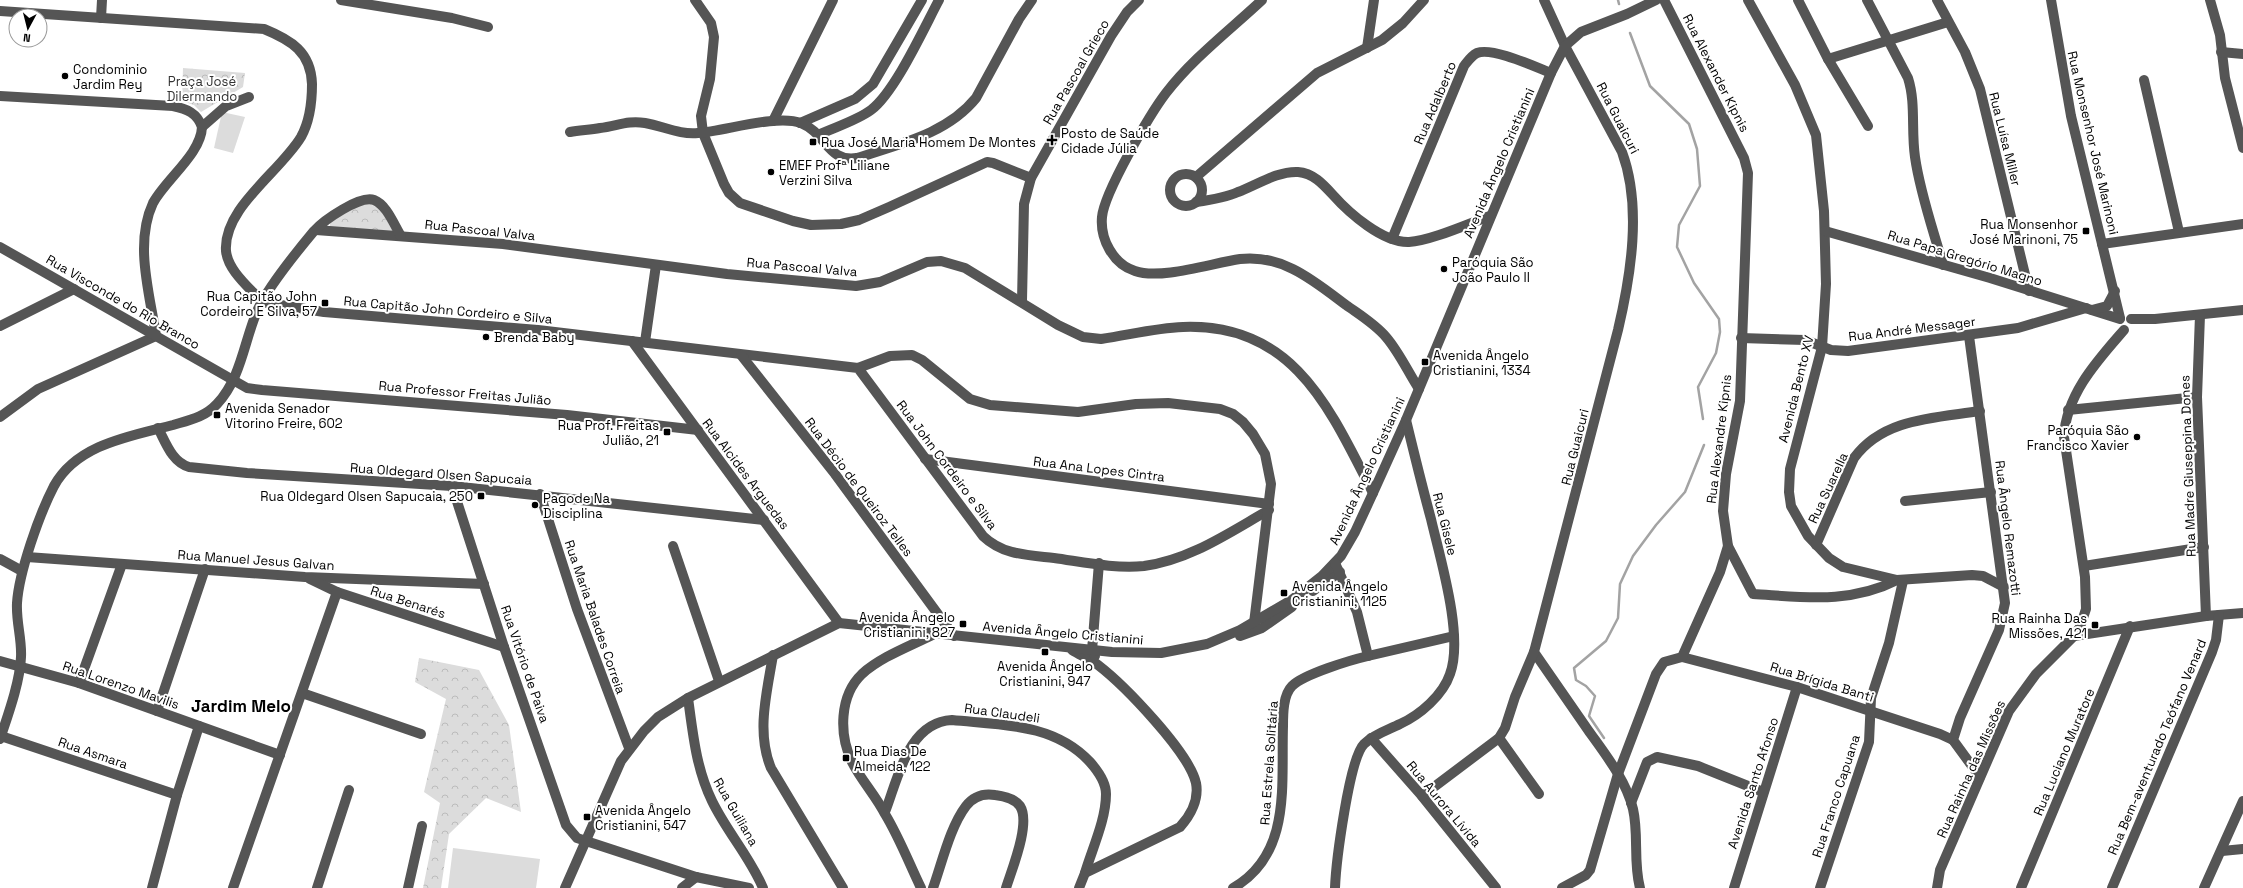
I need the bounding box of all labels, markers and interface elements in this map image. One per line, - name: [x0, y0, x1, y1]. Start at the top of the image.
- north arrow: [8, 8, 48, 48]
- street label: Rua Alexander Kipnis: [1679, 11, 1753, 135]
- street label: Rua Pascoal Grieco: [1039, 16, 1113, 128]
- text: N: [22, 31, 31, 45]
- street label: Rua Monsenhor José Marinoni: [2064, 49, 2122, 237]
- street label: Rua Adalberto: [1410, 59, 1460, 147]
- place label: Condominio Jardim Rey: [73, 61, 147, 93]
- marker: Condominio Jardim Rey: [60, 71, 70, 81]
- park label: Praça José Dilermando: [167, 73, 237, 105]
- street label: Rua Guaicuri: [1593, 79, 1643, 157]
- street label: Avenida Ângelo Cristianini: [1460, 85, 1538, 241]
- street label: Rua Luísa Miller: [1985, 90, 2025, 188]
- place label: Posto de Saúde Cidade Júlia: [1061, 125, 1159, 157]
- place label: Rua José Maria Homem De Montes: [821, 134, 1036, 151]
- marker: Posto de Saúde Cidade Júlia: [1046, 134, 1058, 146]
- marker: Rua José Maria Homem De Montes: [808, 137, 818, 147]
- place label: EMEF Profª Liliane Verzini Silva: [779, 157, 890, 189]
- marker: EMEF Profª Liliane Verzini Silva: [766, 167, 776, 177]
- street label: Rua Pascoal Valva: [424, 216, 537, 244]
- place label: Rua Monsenhor José Marinoni, 75: [1969, 216, 2078, 248]
- street label: Rua Papa Gregório Magno: [1886, 226, 2044, 290]
- marker: Rua Monsenhor José Marinoni, 75: [2081, 226, 2091, 236]
- street label: Rua Visconde do Rio Branco: [43, 251, 203, 353]
- street label: Rua Pascoal Valva: [746, 254, 859, 280]
- place label: Paróquia São João Paulo II: [1452, 254, 1533, 286]
- marker: Paróquia São João Paulo II: [1439, 264, 1449, 274]
- place label: Rua Capitão John Cordeiro E Silva, 57: [200, 288, 317, 320]
- street label: Rua Capitão John Cordeiro e Silva: [343, 292, 554, 328]
- marker: Rua Capitão John Cordeiro E Silva, 57: [320, 298, 330, 308]
- street label: Rua André Messager: [1848, 313, 1977, 345]
- place label: Brenda Baby: [494, 329, 575, 346]
- marker: Brenda Baby: [481, 332, 491, 342]
- street label: Avenida Bento XV: [1774, 333, 1818, 445]
- place label: Avenida Ângelo Cristianini, 1334: [1433, 347, 1531, 379]
- marker: Avenida Ângelo Cristianini, 1334: [1420, 357, 1430, 367]
- street label: Rua Alexandre Kipnis: [1703, 373, 1735, 505]
- street label: Rua Madre Giuseppina Dones: [2176, 375, 2200, 557]
- street label: Rua Professor Freitas Julião: [378, 377, 552, 409]
- street label: Avenida Ângelo Cristianini: [1325, 394, 1409, 548]
- street label: Rua John Cordeiro e Silva: [893, 397, 1002, 533]
- place label: Avenida Senador Vitorino Freire, 602: [225, 400, 343, 432]
- street label: Rua Guaicuri: [1557, 407, 1593, 487]
- marker: Avenida Senador Vitorino Freire, 602: [212, 410, 222, 420]
- street label: Rua Décio de Queiroz Telles: [801, 414, 917, 560]
- street label: Rua Alcides Arguedas: [699, 415, 793, 533]
- place label: Rua Prof. Freitas Julião, 21: [558, 417, 659, 449]
- place label: Paróquia São Francisco Xavier: [2027, 422, 2129, 454]
- marker: Rua Prof. Freitas Julião, 21: [662, 427, 672, 437]
- marker: Paróquia São Francisco Xavier: [2132, 432, 2142, 442]
- street label: Rua Suarella: [1804, 449, 1852, 526]
- street label: Rua Ana Lopes Cintra: [1032, 452, 1166, 486]
- street label: Rua Oldegard Olsen Sapucaia: [349, 459, 533, 489]
- street label: Rua Ângelo Remazotti: [1991, 459, 2025, 597]
- place label: Rua Oldegard Olsen Sapucaia, 250: [260, 488, 473, 505]
- place label: Pagode Na Disciplina: [543, 490, 610, 522]
- marker: Rua Oldegard Olsen Sapucaia, 250: [476, 491, 486, 501]
- street label: Rua Gisele: [1429, 491, 1461, 557]
- marker: Pagode Na Disciplina: [530, 500, 540, 510]
- street label: Rua Maria Balades Correia: [561, 538, 630, 697]
- street label: Rua Manuel Jesus Galvan: [177, 546, 335, 574]
- place label: Avenida Ângelo Cristianini, 1125: [1292, 578, 1388, 610]
- street label: Rua Benarés: [368, 582, 448, 622]
- marker: Avenida Ângelo Cristianini, 1125: [1279, 588, 1289, 598]
- street label: Rua Vitório de Paiva: [497, 603, 553, 726]
- place label: Avenida Ângelo Cristianini, 827: [859, 609, 955, 641]
- place label: Rua Rainha Das Missões, 421: [1992, 610, 2087, 642]
- street label: Avenida Ângelo Cristianini: [982, 617, 1144, 649]
- marker: Avenida Ângelo Cristianini, 827: [958, 619, 968, 629]
- marker: Rua Rainha Das Missões, 421: [2090, 620, 2100, 630]
- street label: Rua Bem-aventurado Teófano Venard: [2104, 636, 2210, 858]
- marker: Avenida Ângelo Cristianini, 947: [1040, 647, 1050, 657]
- street label: Rua Lorenzo Mavilis: [61, 657, 182, 713]
- place label: Avenida Ângelo Cristianini, 947: [997, 658, 1093, 690]
- street label: Rua Brígida Banti: [1768, 658, 1876, 706]
- street label: Rua Luciano Muratore: [2029, 686, 2099, 818]
- district label: Jardim Melo: [191, 695, 291, 717]
- street label: Rua Rainha das Missões: [1933, 697, 2009, 841]
- street label: Rua Claudeli: [963, 699, 1041, 727]
- street label: Rua Estrela Solitária: [1256, 700, 1282, 826]
- street label: Avenida Santo Afonso: [1724, 715, 1782, 851]
- street label: Rua Franco Capuana: [1808, 732, 1864, 860]
- street label: Rua Asmara: [56, 733, 131, 773]
- place label: Rua Dias De Almeida, 122: [854, 743, 931, 775]
- marker: Rua Dias De Almeida, 122: [841, 753, 851, 763]
- street label: Rua Aurora Lívida: [1403, 757, 1485, 851]
- street label: Rua Guiliana: [710, 775, 763, 850]
- place label: Avenida Ângelo Cristianini, 547: [595, 802, 691, 834]
- marker: Avenida Ângelo Cristianini, 547: [582, 812, 592, 822]

